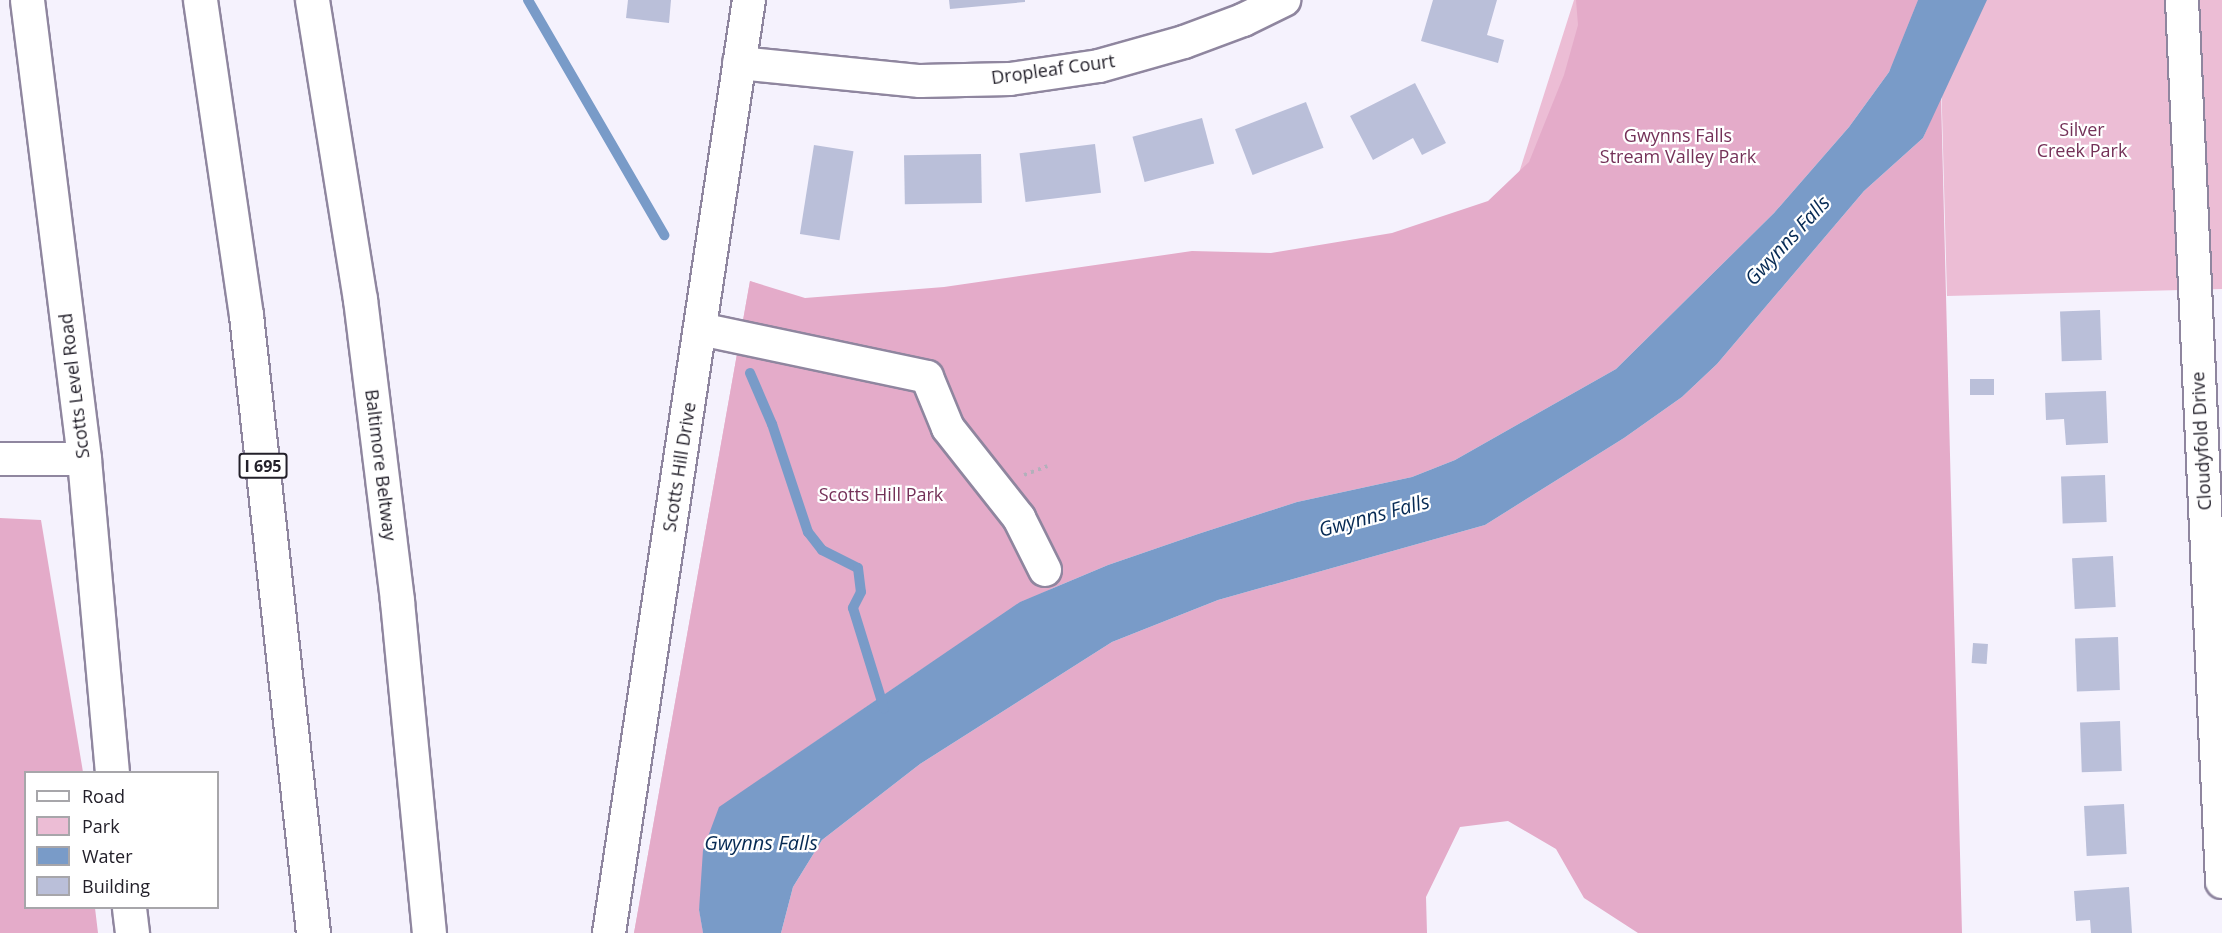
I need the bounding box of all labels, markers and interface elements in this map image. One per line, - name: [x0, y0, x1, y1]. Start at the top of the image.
- street label: Dropleaf Court: [990, 50, 1116, 88]
- park label: Silver Creek Park: [2037, 119, 2127, 162]
- park label: Gwynns Falls Stream Valley Park: [1600, 125, 1756, 168]
- water label: Gwynns Falls: [1739, 190, 1835, 290]
- street label: Scotts Level Road: [54, 312, 94, 460]
- street label: Cloudyfold Drive: [2187, 371, 2215, 511]
- street label: Baltimore Beltway: [361, 388, 401, 542]
- street label: Scotts Hill Drive: [658, 401, 700, 533]
- road number: I 695: [238, 453, 288, 479]
- park label: Scotts Hill Park: [819, 483, 943, 505]
- water label: Gwynns Falls: [1316, 489, 1432, 541]
- legend: [24, 771, 219, 909]
- text: Road: [82, 784, 125, 808]
- text: Park: [82, 814, 120, 838]
- water label: Gwynns Falls: [704, 830, 818, 854]
- text: Water: [82, 844, 133, 868]
- text: Building: [82, 874, 150, 898]

